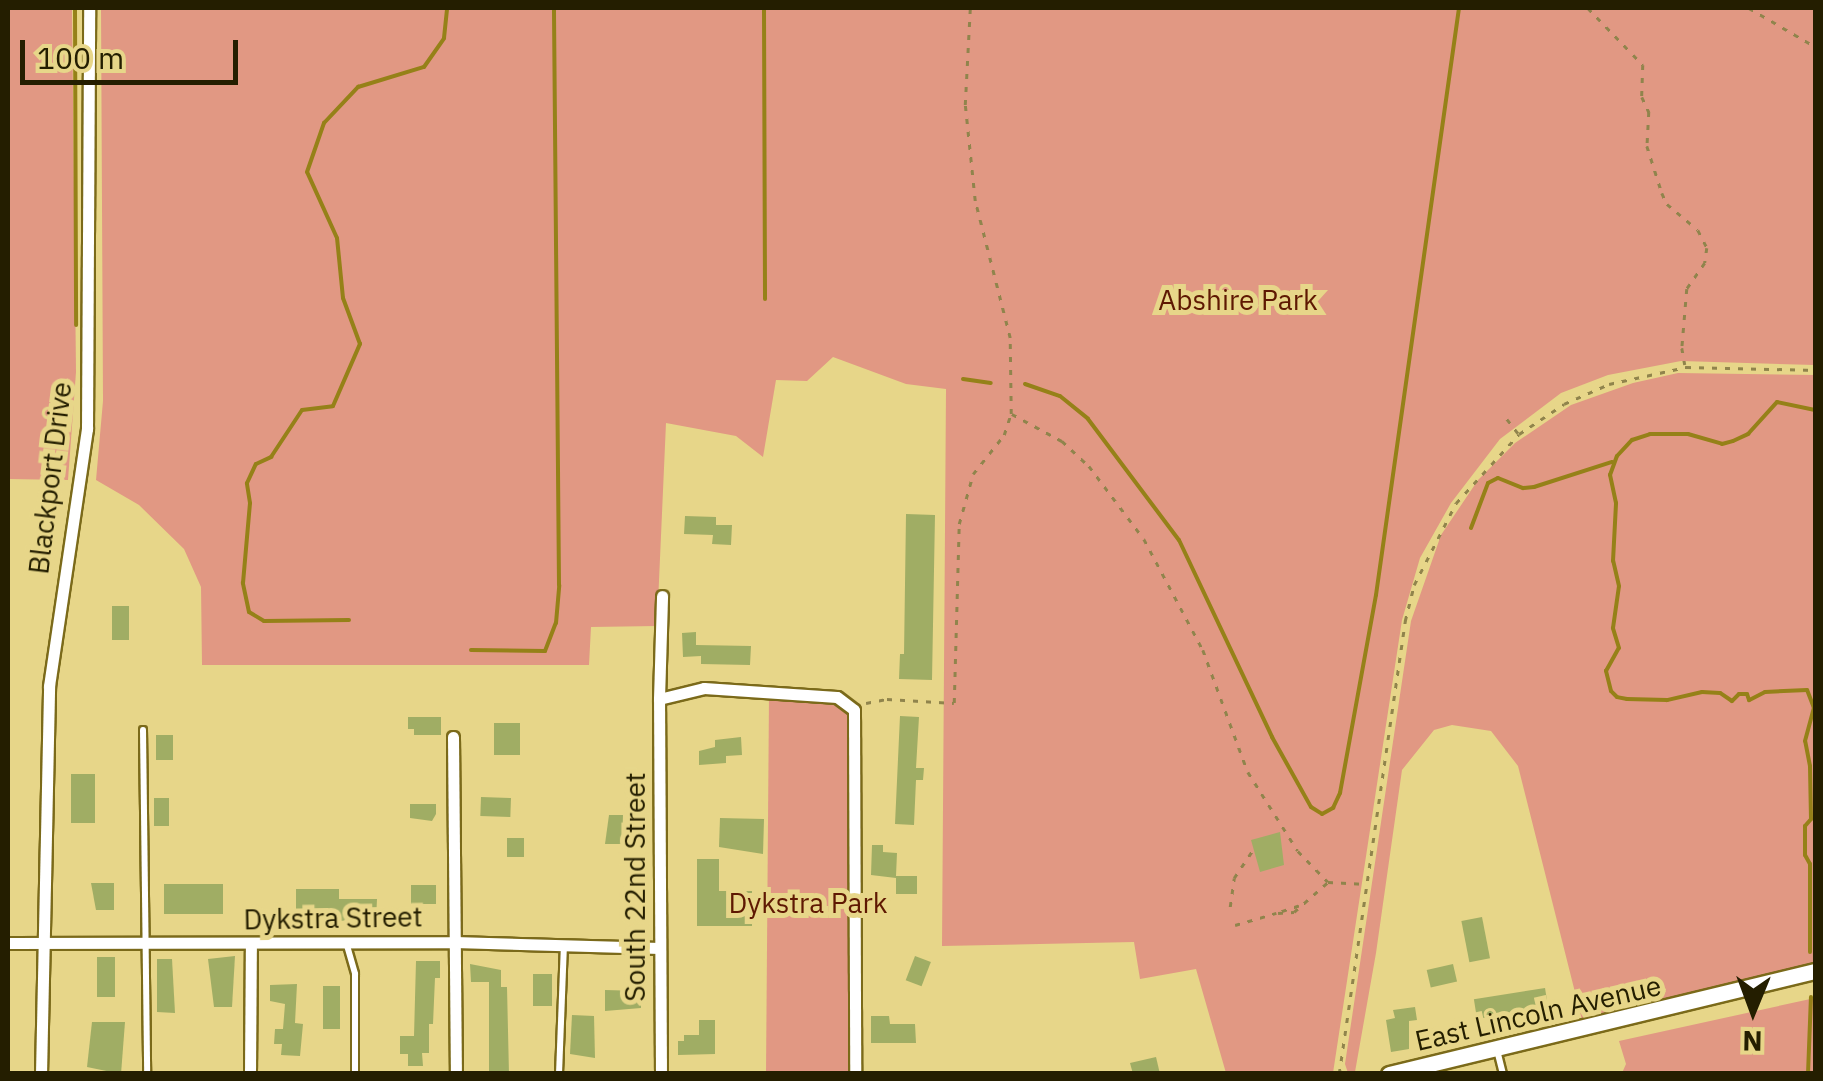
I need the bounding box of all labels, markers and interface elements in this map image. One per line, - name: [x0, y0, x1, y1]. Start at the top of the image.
- scale bar: [25, 20, 242, 82]
- text: 100 m: [37, 38, 124, 77]
- park label: Abshire Park: [1158, 283, 1318, 317]
- street label: Blackport Drive: [22, 380, 78, 576]
- street label: South 22nd Street: [618, 772, 652, 1002]
- park label: Dykstra Park: [729, 886, 887, 920]
- street label: Dykstra Street: [243, 900, 423, 936]
- north arrow: [1703, 961, 1803, 1061]
- street label: East Lincoln Avenue: [1412, 968, 1664, 1058]
- text: N: [1742, 1023, 1763, 1060]

